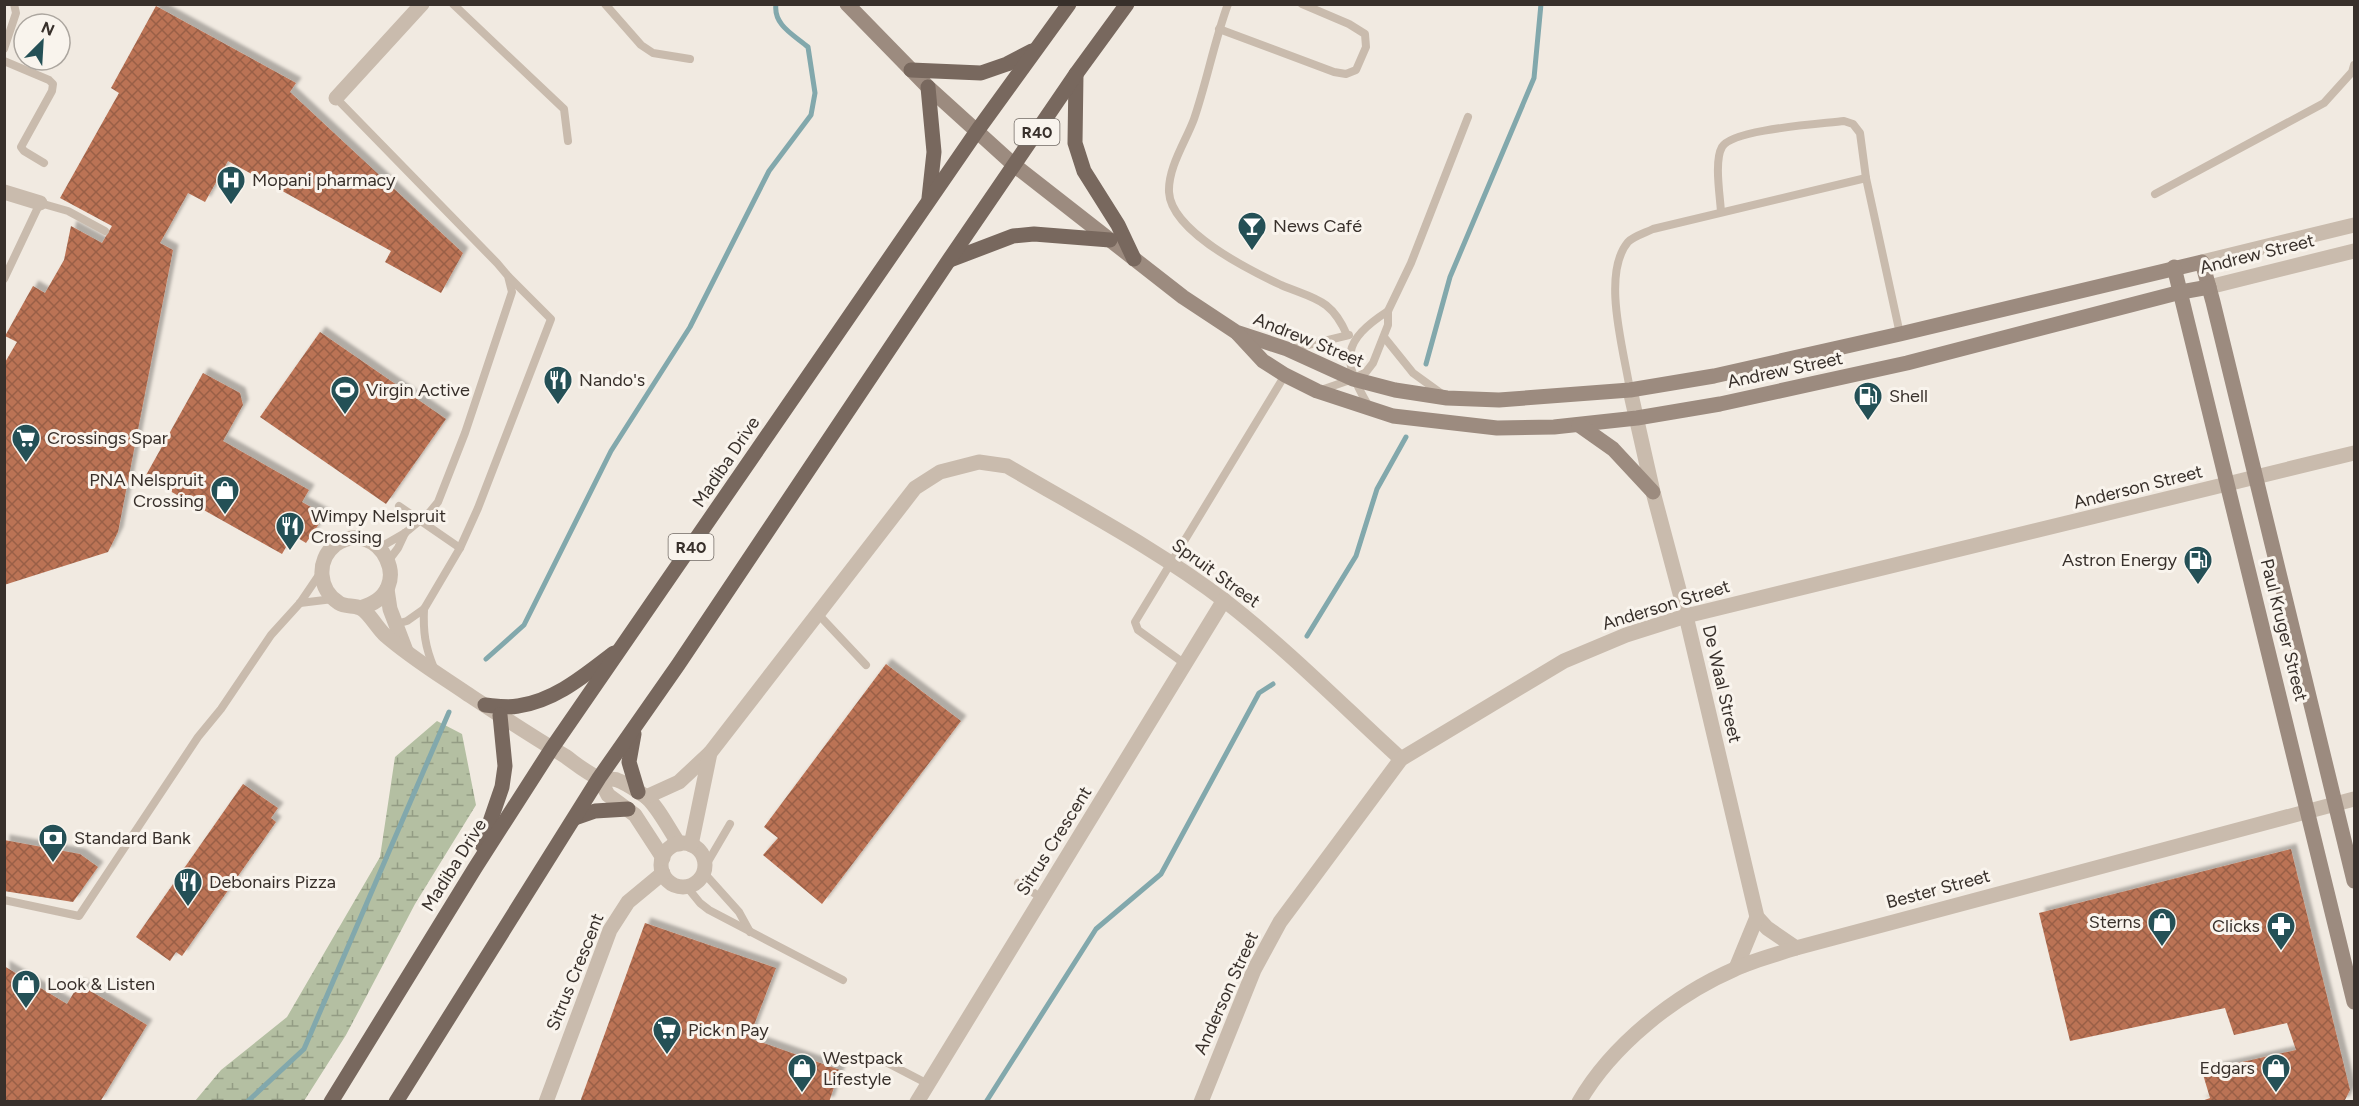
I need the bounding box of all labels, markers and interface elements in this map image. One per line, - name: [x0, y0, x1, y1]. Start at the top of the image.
- north arrow: [12, 12, 72, 72]
- text: N: [38, 18, 57, 40]
- road number: R40: [1014, 119, 1060, 145]
- hospital icon: Mopani pharmacy: [215, 164, 247, 206]
- place label: Mopani pharmacy: [252, 169, 396, 191]
- bar icon: News Café: [1236, 210, 1268, 252]
- place label: News Café: [1273, 215, 1362, 237]
- street label: Andrew Street: [2197, 229, 2317, 279]
- street label: Andrew Street: [1250, 308, 1368, 372]
- street label: Andrew Street: [1725, 347, 1845, 393]
- restaurant icon: Nando's: [542, 364, 574, 406]
- place label: Nando's: [579, 369, 645, 391]
- sports icon: Virgin Active: [329, 374, 361, 416]
- place label: Virgin Active: [366, 379, 470, 401]
- fuel station icon: Shell: [1852, 380, 1884, 422]
- place label: Shell: [1889, 385, 1928, 407]
- street label: Madiba Drive: [688, 412, 765, 512]
- supermarket icon: Crossings Spar: [10, 422, 42, 464]
- place label: Crossings Spar: [47, 427, 168, 449]
- street label: Anderson Street: [2071, 460, 2205, 514]
- place label: PNA Nelspruit Crossing: [89, 469, 204, 512]
- shop icon: PNA Nelspruit Crossing: [209, 474, 241, 516]
- place label: Wimpy Nelspruit Crossing: [311, 505, 446, 548]
- restaurant icon: Wimpy Nelspruit Crossing: [274, 510, 306, 552]
- road number: R40: [668, 534, 714, 560]
- street label: Spruit Street: [1168, 534, 1265, 612]
- fuel station icon: Astron Energy: [2182, 544, 2214, 586]
- place label: Astron Energy: [2062, 549, 2178, 571]
- street label: Paul Kruger Street: [2256, 556, 2312, 704]
- street label: Anderson Street: [1599, 575, 1733, 635]
- street label: De Waal Street: [1698, 623, 1746, 745]
- street label: Sitrus Crescent: [1012, 782, 1096, 900]
- street label: Madiba Drive: [417, 815, 491, 915]
- bank icon: Standard Bank: [37, 822, 69, 864]
- place label: Standard Bank: [74, 827, 191, 849]
- street label: Bester Street: [1884, 865, 1993, 913]
- restaurant icon: Debonairs Pizza: [172, 866, 204, 908]
- place label: Debonairs Pizza: [209, 871, 336, 893]
- shop icon: Sterns: [2146, 906, 2178, 948]
- street label: Sitrus Crescent: [541, 910, 609, 1034]
- pharmacy icon: Clicks: [2265, 910, 2297, 952]
- place label: Sterns: [2089, 911, 2141, 933]
- place label: Clicks: [2212, 915, 2260, 937]
- street label: Anderson Street: [1189, 928, 1263, 1058]
- shop icon: Look & Listen: [10, 968, 42, 1010]
- place label: Look & Listen: [47, 973, 155, 995]
- supermarket icon: Pick n Pay: [651, 1014, 683, 1056]
- place label: Pick n Pay: [688, 1019, 769, 1041]
- place label: Westpack Lifestyle: [823, 1047, 903, 1090]
- shop icon: Westpack Lifestyle: [786, 1052, 818, 1094]
- shop icon: Edgars: [2260, 1052, 2292, 1094]
- place label: Edgars: [2200, 1057, 2255, 1079]

